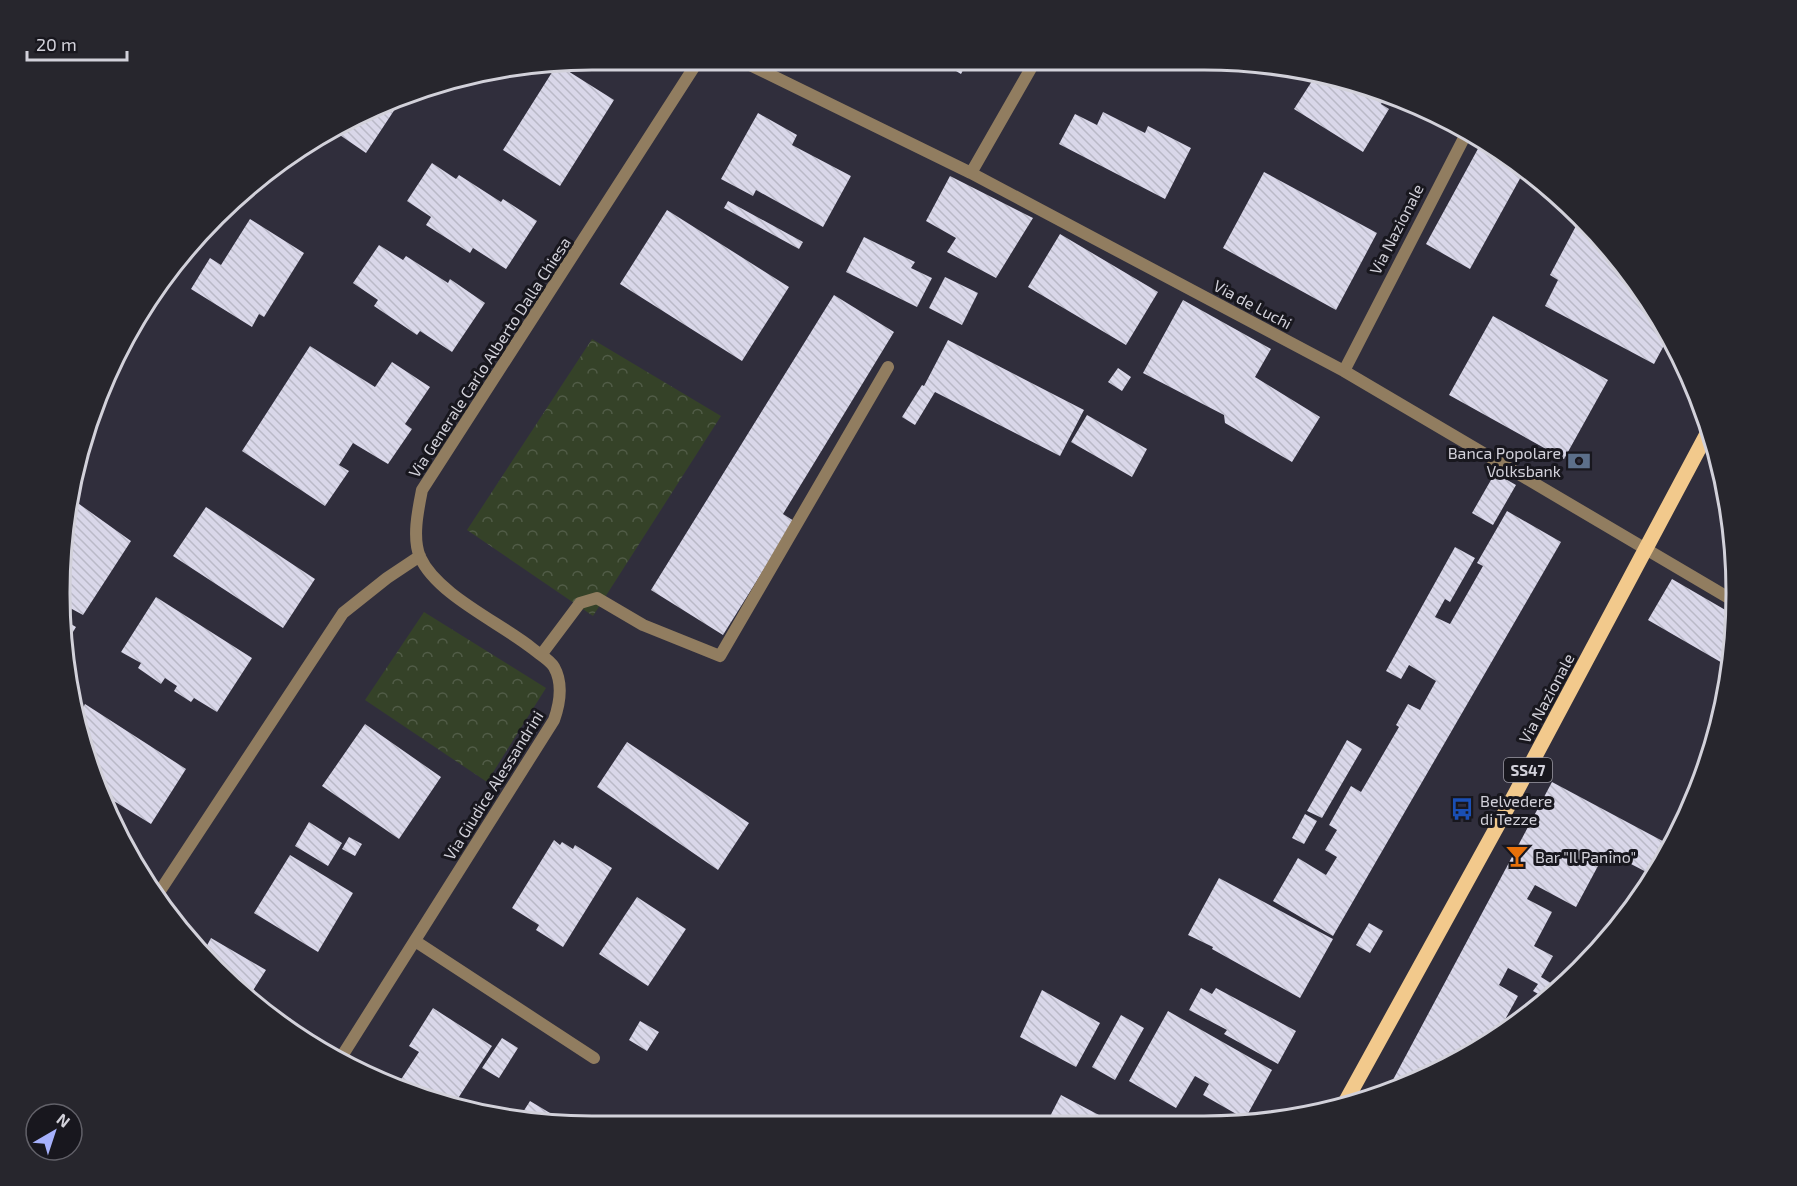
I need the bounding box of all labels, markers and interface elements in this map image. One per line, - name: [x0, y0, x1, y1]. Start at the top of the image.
- scale bar: [27, 24, 128, 62]
- text: 20 m: [36, 33, 77, 55]
- street label: Via Nazionale: [1365, 181, 1427, 277]
- street label: Via Generale Carlo Alberto Dalla Chiesa: [404, 233, 574, 481]
- street label: Via de Luchi: [1211, 275, 1295, 333]
- place label: Banca Popolare Volksbank: [1448, 443, 1561, 480]
- bank icon: Banca Popolare Volksbank: [1566, 448, 1592, 474]
- street label: Via Nazionale: [1514, 650, 1578, 746]
- street label: Via Giudice Alessandrini: [439, 707, 547, 863]
- road number: SS47: [1504, 758, 1552, 782]
- place label: Belvedere di Tezze: [1480, 791, 1552, 828]
- bus stop icon: Belvedere di Tezze: [1449, 796, 1475, 822]
- bar icon: Bar "Il Panino": [1504, 843, 1530, 869]
- place label: Bar "Il Panino": [1535, 847, 1636, 866]
- north arrow: [24, 1102, 84, 1162]
- text: N: [53, 1109, 74, 1131]

